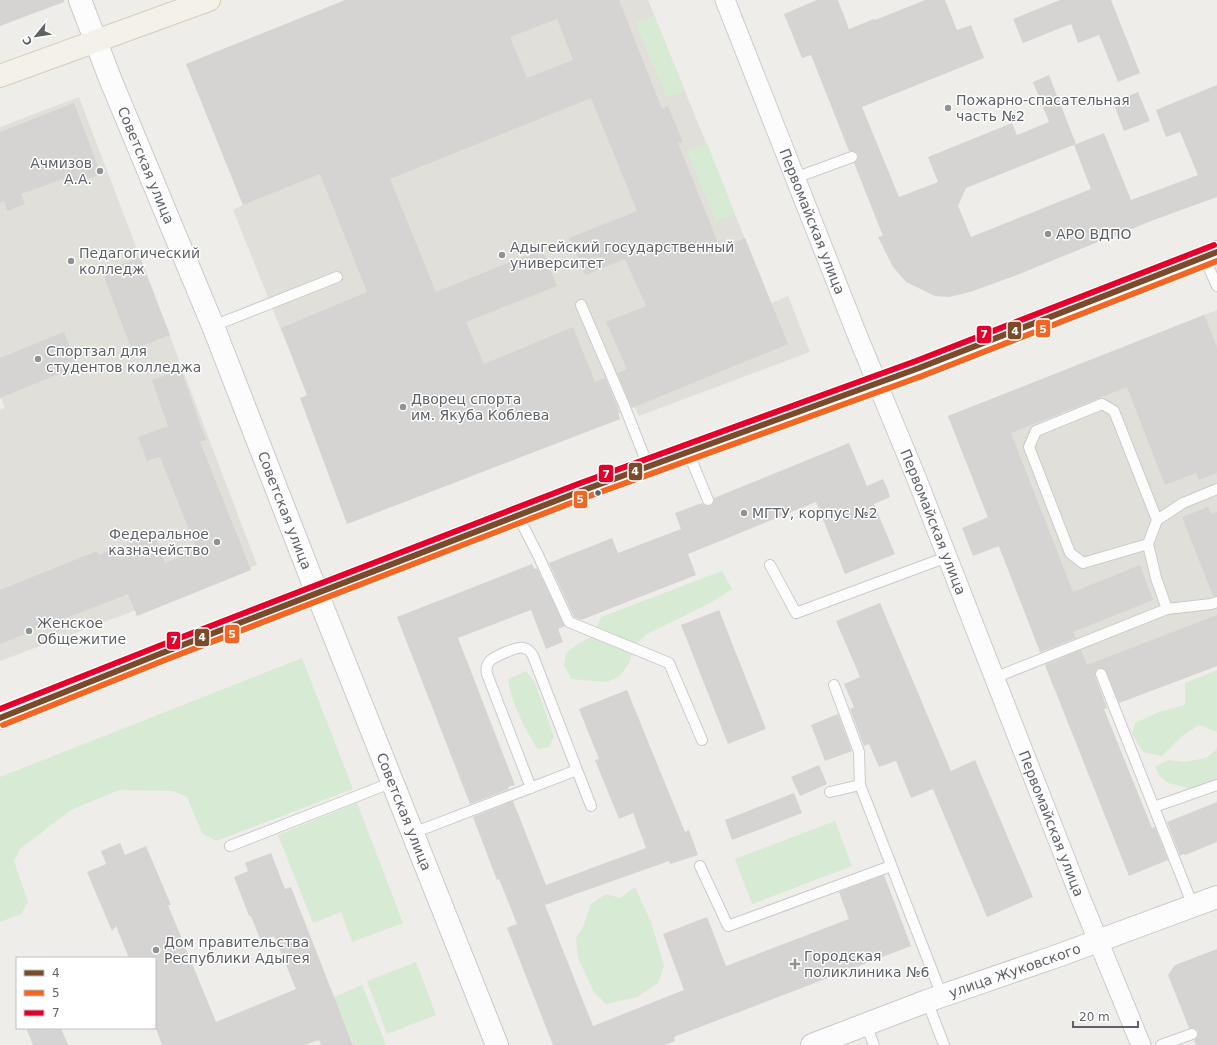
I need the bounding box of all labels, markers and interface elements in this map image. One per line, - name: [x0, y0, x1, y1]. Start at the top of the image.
- north arrow: [16, 16, 56, 56]
- text: С: [20, 34, 35, 47]
- place label: Пожарно-спасательная часть №2: [956, 92, 1130, 124]
- marker: Пожарно-спасательная часть №2: [943, 103, 953, 113]
- street label: Советская улица: [115, 104, 178, 226]
- street label: Первомайская улица: [776, 146, 848, 297]
- place label: Ачмизов А.А.: [30, 155, 92, 187]
- marker: Ачмизов А.А.: [95, 166, 105, 176]
- place label: АРО ВДПО: [1056, 226, 1132, 242]
- marker: АРО ВДПО: [1043, 229, 1053, 239]
- place label: Адыгейский государственный университет: [510, 239, 734, 271]
- place label: Педагогический колледж: [79, 245, 200, 277]
- marker: Адыгейский государственный университет: [497, 250, 507, 260]
- marker: Педагогический колледж: [66, 256, 76, 266]
- line badge: 5: [1035, 319, 1051, 338]
- line badge: 4: [1007, 321, 1022, 340]
- text: 5: [1039, 323, 1047, 336]
- line badge: 7: [976, 325, 992, 344]
- text: 4: [1011, 325, 1019, 338]
- text: 7: [980, 328, 988, 341]
- place label: Спортзал для студентов колледжа: [46, 343, 201, 375]
- marker: Спортзал для студентов колледжа: [33, 354, 43, 364]
- place label: Дворец спорта им. Якуба Коблева: [411, 391, 549, 423]
- marker: Дворец спорта им. Якуба Коблева: [398, 402, 408, 412]
- street label: Первомайская улица: [897, 447, 969, 597]
- street label: Советская улица: [255, 449, 315, 572]
- line badge: 4: [628, 462, 643, 481]
- line badge: 7: [598, 464, 614, 483]
- text: 4: [631, 465, 639, 478]
- text: 7: [602, 468, 610, 481]
- unlabelled marker: [593, 488, 603, 498]
- line badge: 5: [573, 490, 588, 509]
- text: 5: [576, 493, 584, 506]
- place label: МГТУ, корпус №2: [752, 505, 878, 521]
- marker: МГТУ, корпус №2: [739, 508, 749, 518]
- place label: Федеральное казначейство: [108, 526, 209, 558]
- marker: Федеральное казначейство: [212, 537, 222, 547]
- place label: Женское Общежитие: [37, 615, 126, 647]
- line badge: 5: [224, 624, 240, 644]
- marker: Женское Общежитие: [24, 626, 34, 636]
- line badge: 4: [194, 628, 210, 647]
- text: 5: [228, 628, 236, 641]
- line badge: 7: [166, 631, 181, 650]
- text: 4: [198, 631, 206, 644]
- text: 7: [170, 634, 178, 647]
- street label: Первомайская улица: [1016, 748, 1087, 899]
- street label: Советская улица: [373, 750, 435, 873]
- place label: Дом правительства Республики Адыгея: [164, 934, 310, 966]
- street label: улица Жуковского: [947, 940, 1083, 1001]
- marker: Дом правительства Республики Адыгея: [151, 945, 161, 955]
- place label: Городская поликлиника №6: [804, 948, 930, 980]
- legend: [16, 957, 156, 1029]
- marker: Городская поликлиника №6: [789, 958, 801, 970]
- text: 4: [52, 966, 60, 980]
- text: 5: [52, 986, 60, 1000]
- scale bar: [1073, 1003, 1138, 1029]
- text: 7: [52, 1006, 60, 1020]
- text: 20 m: [1079, 1010, 1110, 1024]

